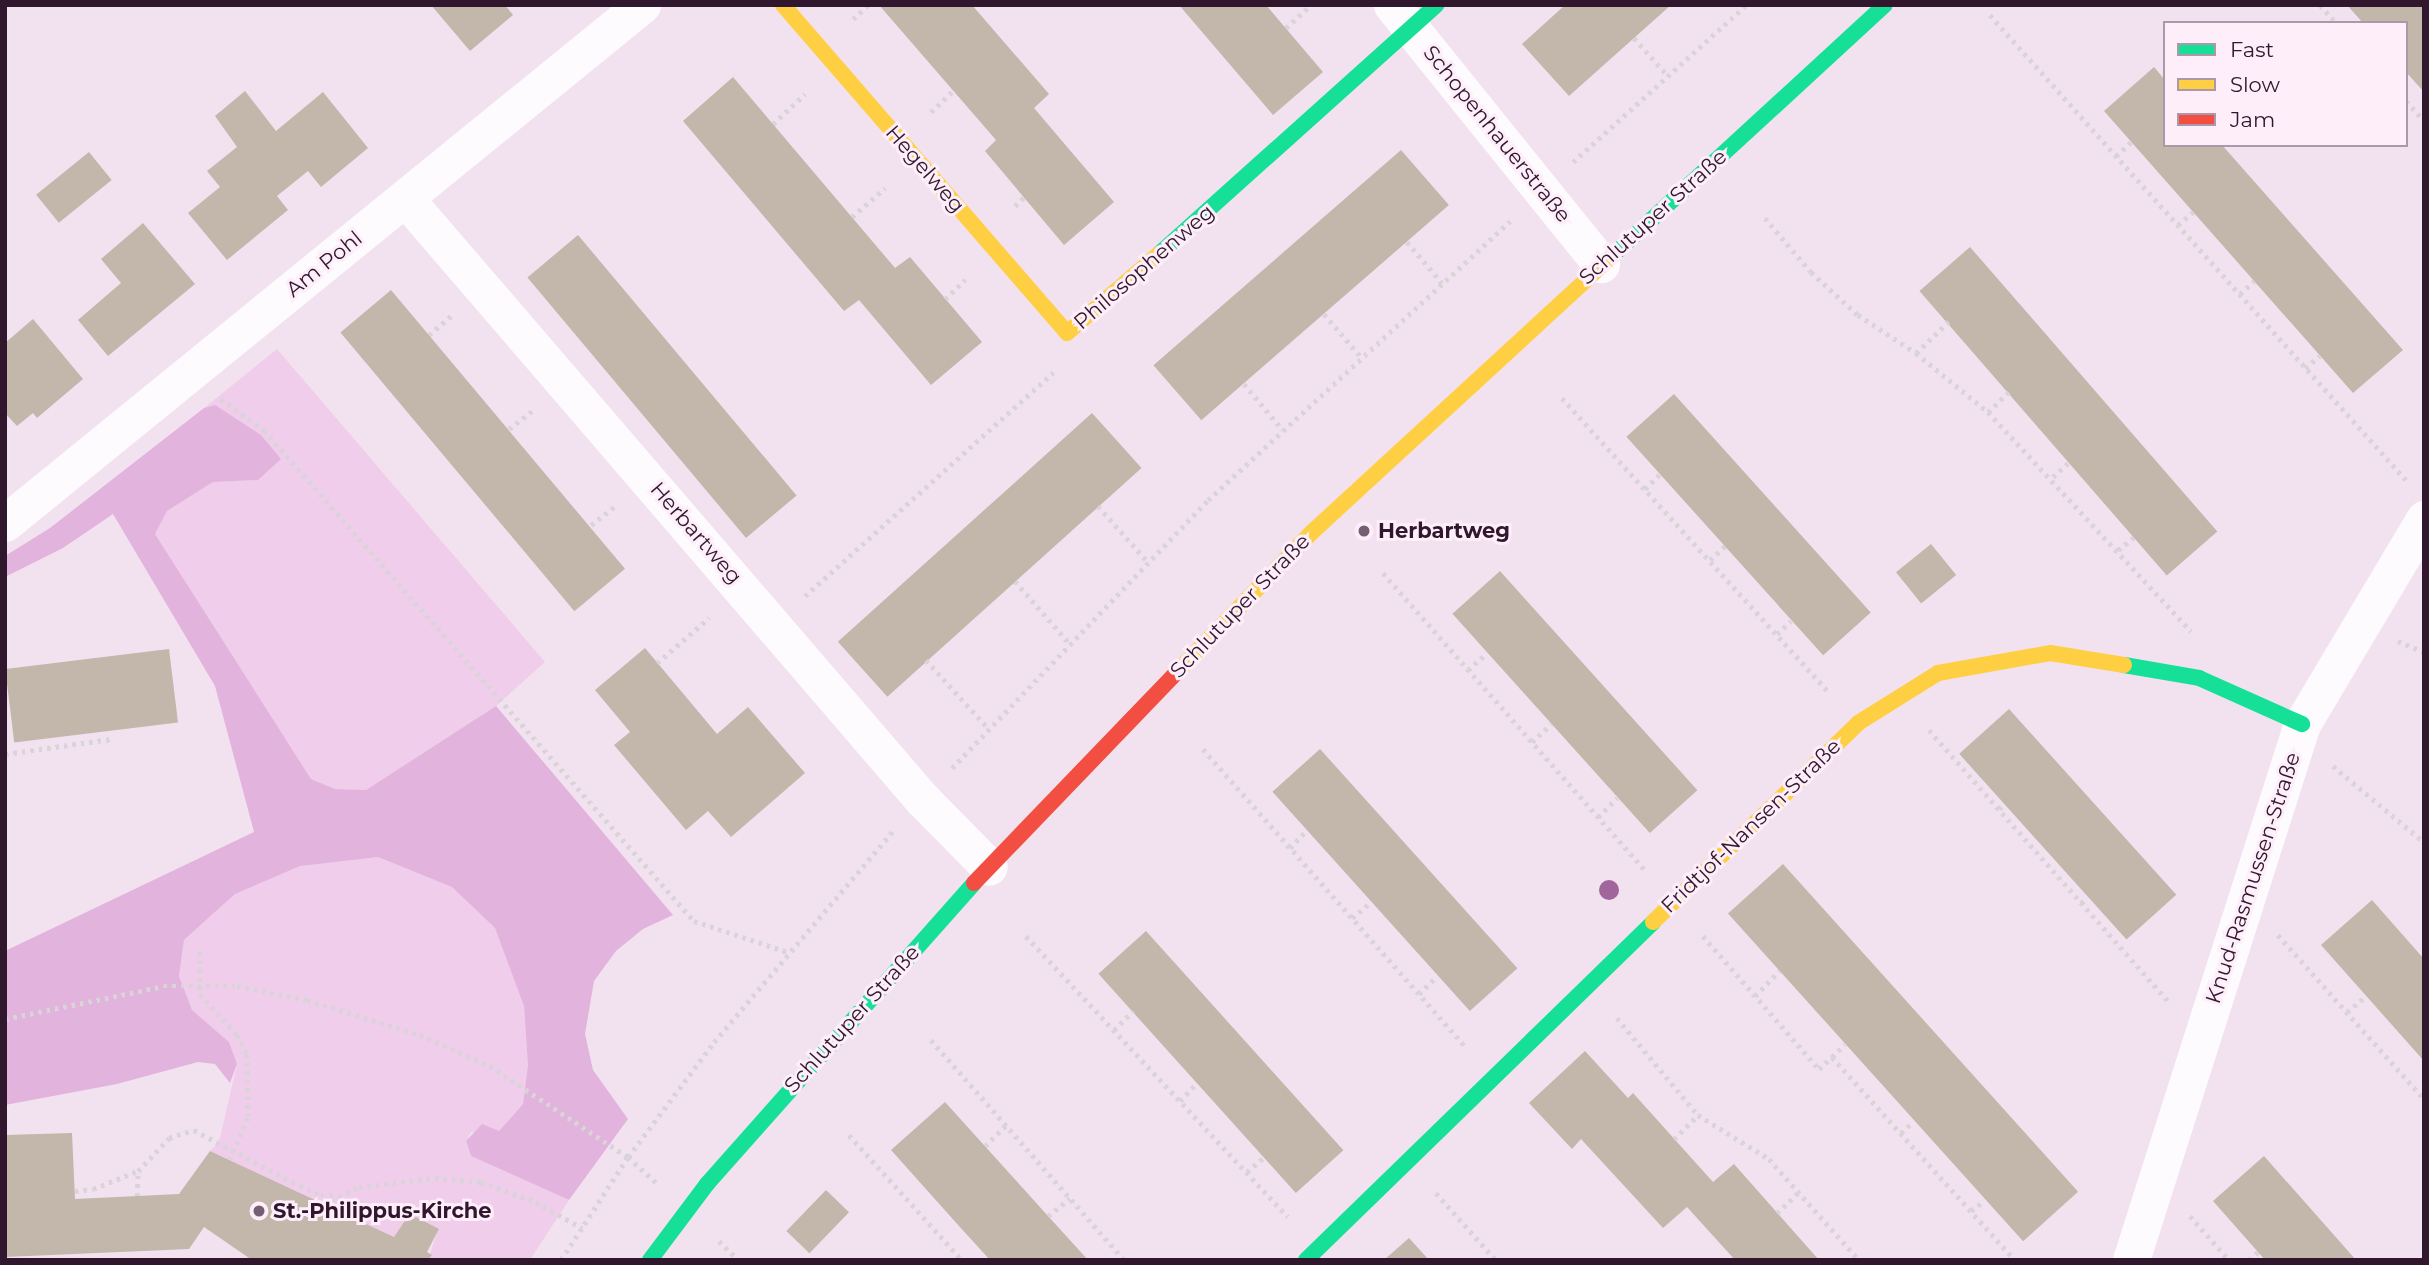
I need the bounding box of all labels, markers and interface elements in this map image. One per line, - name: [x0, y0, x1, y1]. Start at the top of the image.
- legend: [2163, 21, 2408, 147]
- text: Fast: [2230, 37, 2274, 62]
- street label: Schopenhauerstraße: [1418, 40, 1576, 228]
- text: Slow: [2230, 72, 2280, 97]
- text: Jam: [2230, 107, 2275, 132]
- street label: Hegelweg: [880, 120, 970, 218]
- street label: Schlutuper Straße: [1574, 144, 1732, 290]
- street label: Philosophenweg: [1069, 199, 1219, 335]
- street label: Am Pohl: [281, 226, 367, 302]
- street label: Herbartweg: [645, 477, 747, 589]
- place label: Herbartweg: [1378, 518, 1510, 544]
- marker: Herbartweg: [1356, 523, 1372, 539]
- street label: Schlutuper Straße: [1165, 529, 1315, 683]
- street label: Fridtjof-Nansen-Straße: [1656, 734, 1846, 918]
- street label: Knud-Rasmussen-Straße: [2200, 749, 2306, 1007]
- street label: Schlutuper Straße: [779, 940, 925, 1098]
- place label: St.-Philippus-Kirche: [273, 1198, 492, 1224]
- marker: St.-Philippus-Kirche: [251, 1203, 267, 1219]

